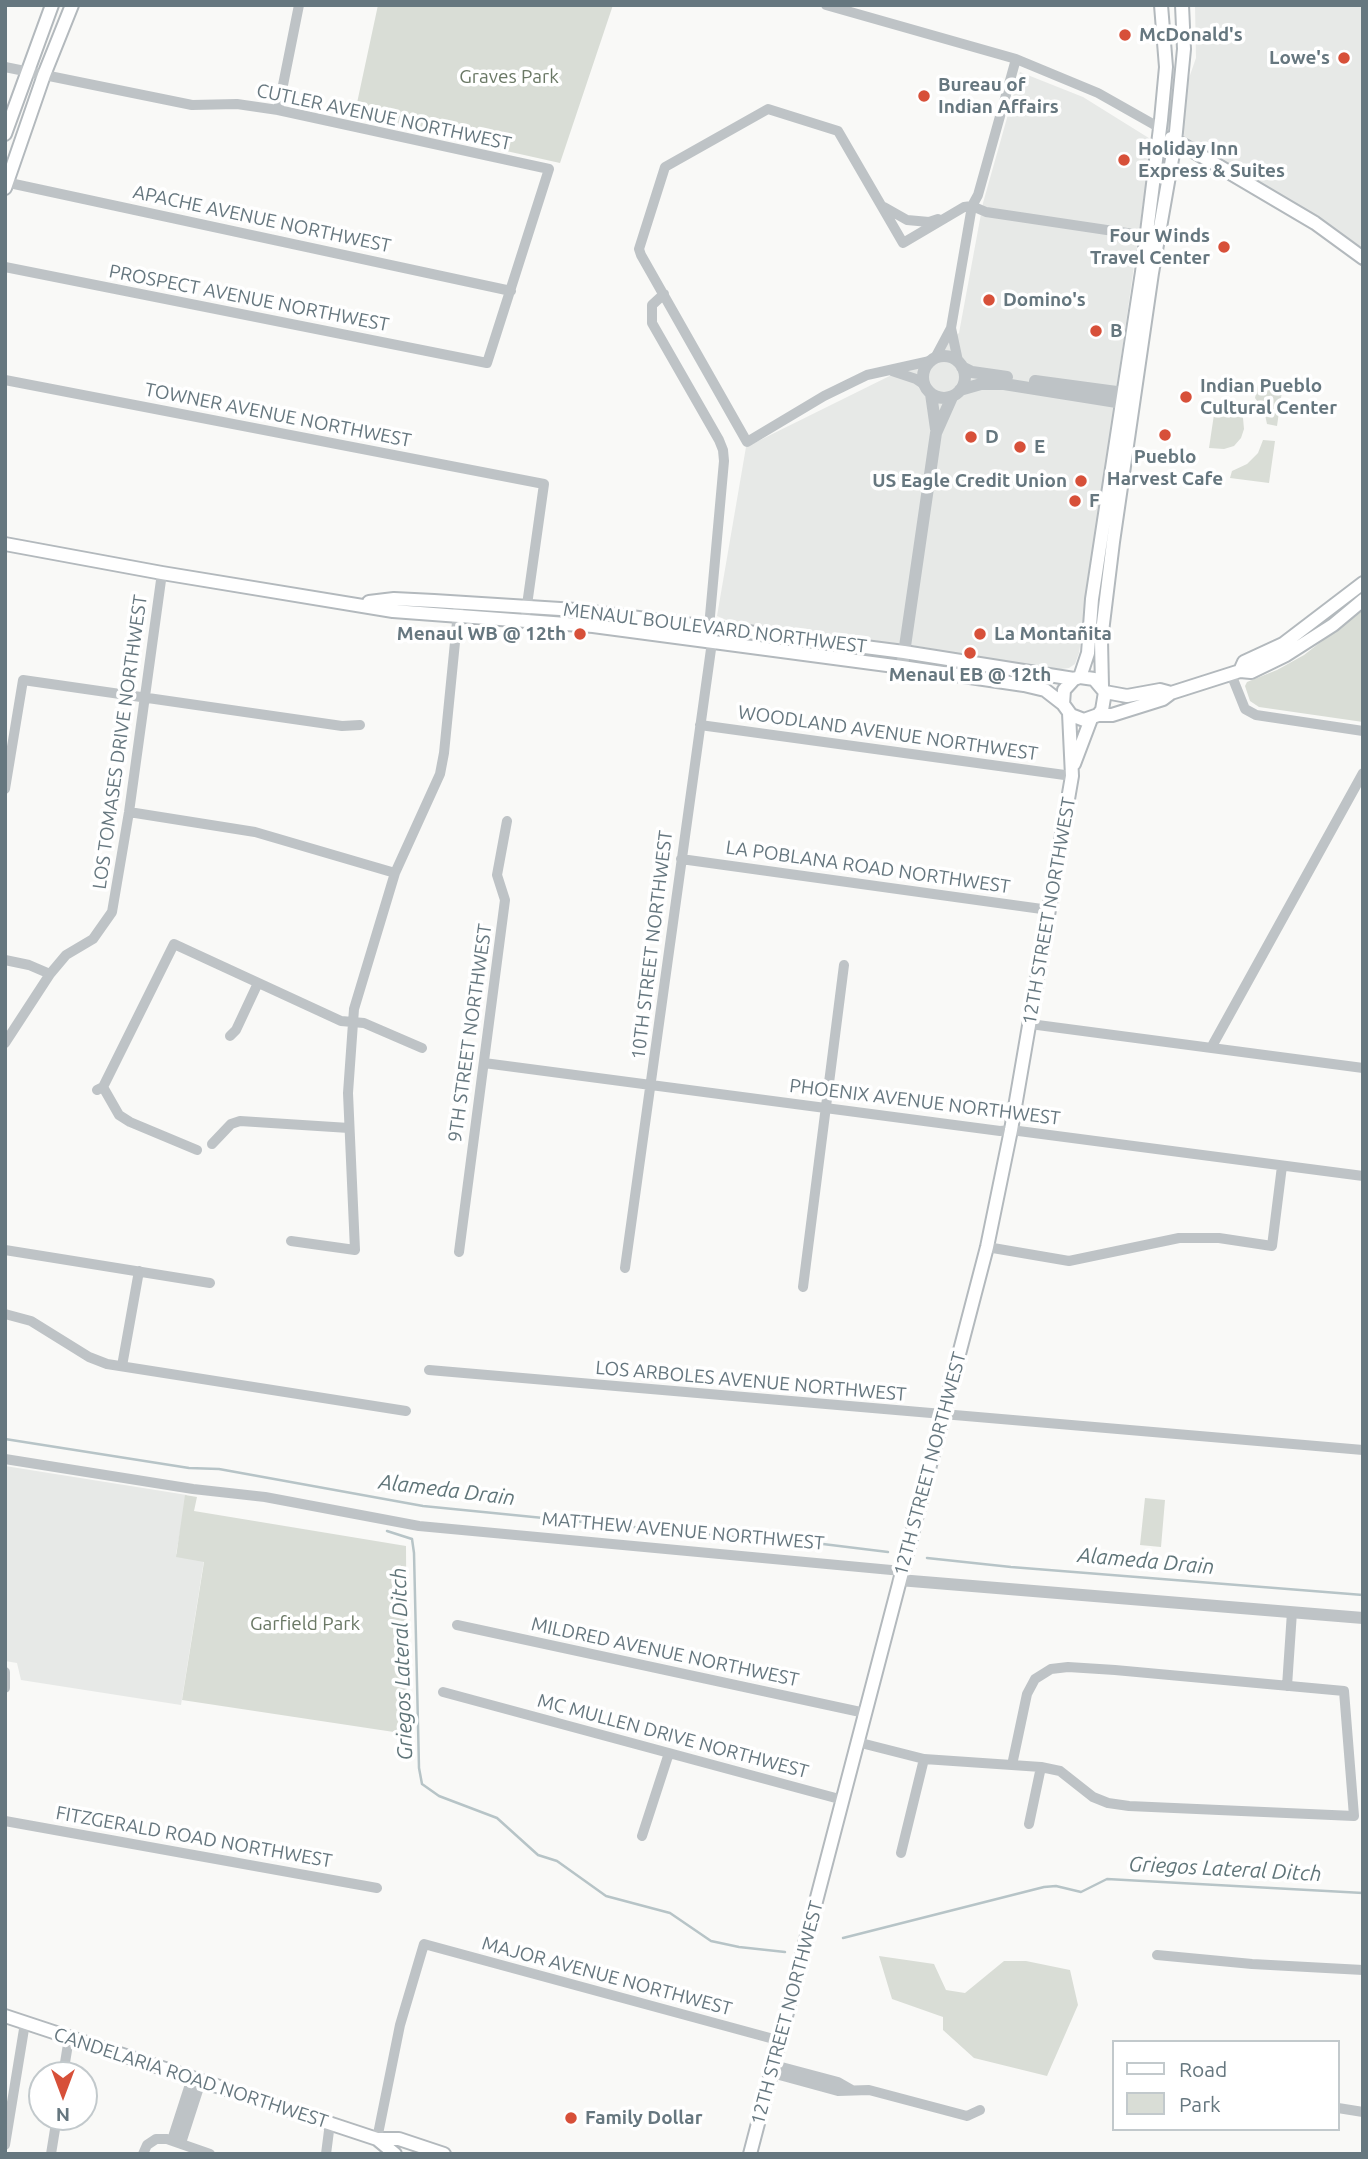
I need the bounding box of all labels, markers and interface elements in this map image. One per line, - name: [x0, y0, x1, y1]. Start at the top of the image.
- place label: McDonald's: [1139, 24, 1243, 46]
- marker: McDonald's: [1117, 27, 1133, 43]
- place label: Lowe's: [1269, 47, 1330, 69]
- marker: Lowe's: [1336, 50, 1352, 66]
- park label: Graves Park: [459, 66, 559, 88]
- place label: Bureau of Indian Affairs: [938, 74, 1059, 118]
- street label: CUTLER AVENUE NORTHWEST: [254, 79, 514, 155]
- marker: Bureau of Indian Affairs: [916, 88, 932, 104]
- place label: Holiday Inn Express & Suites: [1138, 138, 1285, 182]
- marker: Holiday Inn Express & Suites: [1116, 152, 1132, 168]
- street label: APACHE AVENUE NORTHWEST: [131, 180, 393, 258]
- place label: Four Winds Travel Center: [1090, 225, 1210, 269]
- marker: Four Winds Travel Center: [1216, 239, 1232, 255]
- street label: PROSPECT AVENUE NORTHWEST: [107, 260, 391, 336]
- place label: Domino's: [1003, 289, 1086, 311]
- marker: Domino's: [981, 292, 997, 308]
- place label: B: [1110, 320, 1123, 342]
- marker: B: [1088, 323, 1104, 339]
- place label: Indian Pueblo Cultural Center: [1200, 375, 1337, 419]
- street label: TOWNER AVENUE NORTHWEST: [143, 378, 413, 452]
- marker: Indian Pueblo Cultural Center: [1178, 389, 1194, 405]
- place label: D: [985, 426, 999, 448]
- marker: Pueblo Harvest Cafe: [1157, 427, 1173, 443]
- marker: D: [963, 429, 979, 445]
- place label: E: [1034, 436, 1045, 458]
- marker: E: [1012, 439, 1028, 455]
- place label: Pueblo Harvest Cafe: [1107, 446, 1223, 490]
- place label: US Eagle Credit Union: [872, 470, 1067, 492]
- marker: US Eagle Credit Union: [1073, 473, 1089, 489]
- place label: F: [1089, 490, 1100, 512]
- marker: F: [1067, 493, 1083, 509]
- street label: LOS TOMASES DRIVE NORTHWEST: [88, 593, 152, 891]
- street label: MENAUL BOULEVARD NORTHWEST: [562, 598, 868, 658]
- place label: Menaul WB @ 12th: [397, 623, 566, 645]
- place label: La Montañita: [994, 623, 1112, 645]
- marker: Menaul WB @ 12th: [572, 626, 588, 642]
- marker: La Montañita: [972, 626, 988, 642]
- marker: Menaul EB @ 12th: [962, 645, 978, 661]
- place label: Menaul EB @ 12th: [889, 664, 1051, 686]
- street label: WOODLAND AVENUE NORTHWEST: [737, 701, 1039, 765]
- street label: 12TH STREET NORTHWEST: [1018, 795, 1080, 1027]
- street label: 10TH STREET NORTHWEST: [627, 829, 677, 1061]
- street label: LA POBLANA ROAD NORTHWEST: [724, 836, 1012, 898]
- street label: 9TH STREET NORTHWEST: [443, 922, 497, 1144]
- street label: PHOENIX AVENUE NORTHWEST: [788, 1074, 1062, 1130]
- street label: 12TH STREET NORTHWEST: [889, 1350, 971, 1578]
- street label: LOS ARBOLES AVENUE NORTHWEST: [595, 1356, 907, 1406]
- water label: Alameda Drain: [377, 1469, 517, 1511]
- street label: MATTHEW AVENUE NORTHWEST: [541, 1507, 825, 1555]
- water label: Alameda Drain: [1077, 1542, 1215, 1580]
- water label: Griegos Lateral Ditch: [386, 1567, 418, 1761]
- street label: MILDRED AVENUE NORTHWEST: [529, 1612, 801, 1692]
- park label: Garfield Park: [250, 1613, 360, 1635]
- street label: MC MULLEN DRIVE NORTHWEST: [535, 1689, 811, 1783]
- street label: FITZGERALD ROAD NORTHWEST: [54, 1801, 334, 1873]
- water label: Griegos Lateral Ditch: [1128, 1851, 1322, 1887]
- street label: 12TH STREET NORTHWEST: [746, 1899, 828, 2127]
- street label: MAJOR AVENUE NORTHWEST: [479, 1932, 735, 2020]
- street label: CANDELARIA ROAD NORTHWEST: [51, 2023, 331, 2133]
- legend: [1112, 2040, 1340, 2131]
- text: Road: [1179, 2057, 1227, 2081]
- north arrow: [28, 2061, 98, 2131]
- text: Park: [1179, 2092, 1221, 2116]
- place label: Family Dollar: [585, 2107, 702, 2129]
- marker: Family Dollar: [563, 2110, 579, 2126]

